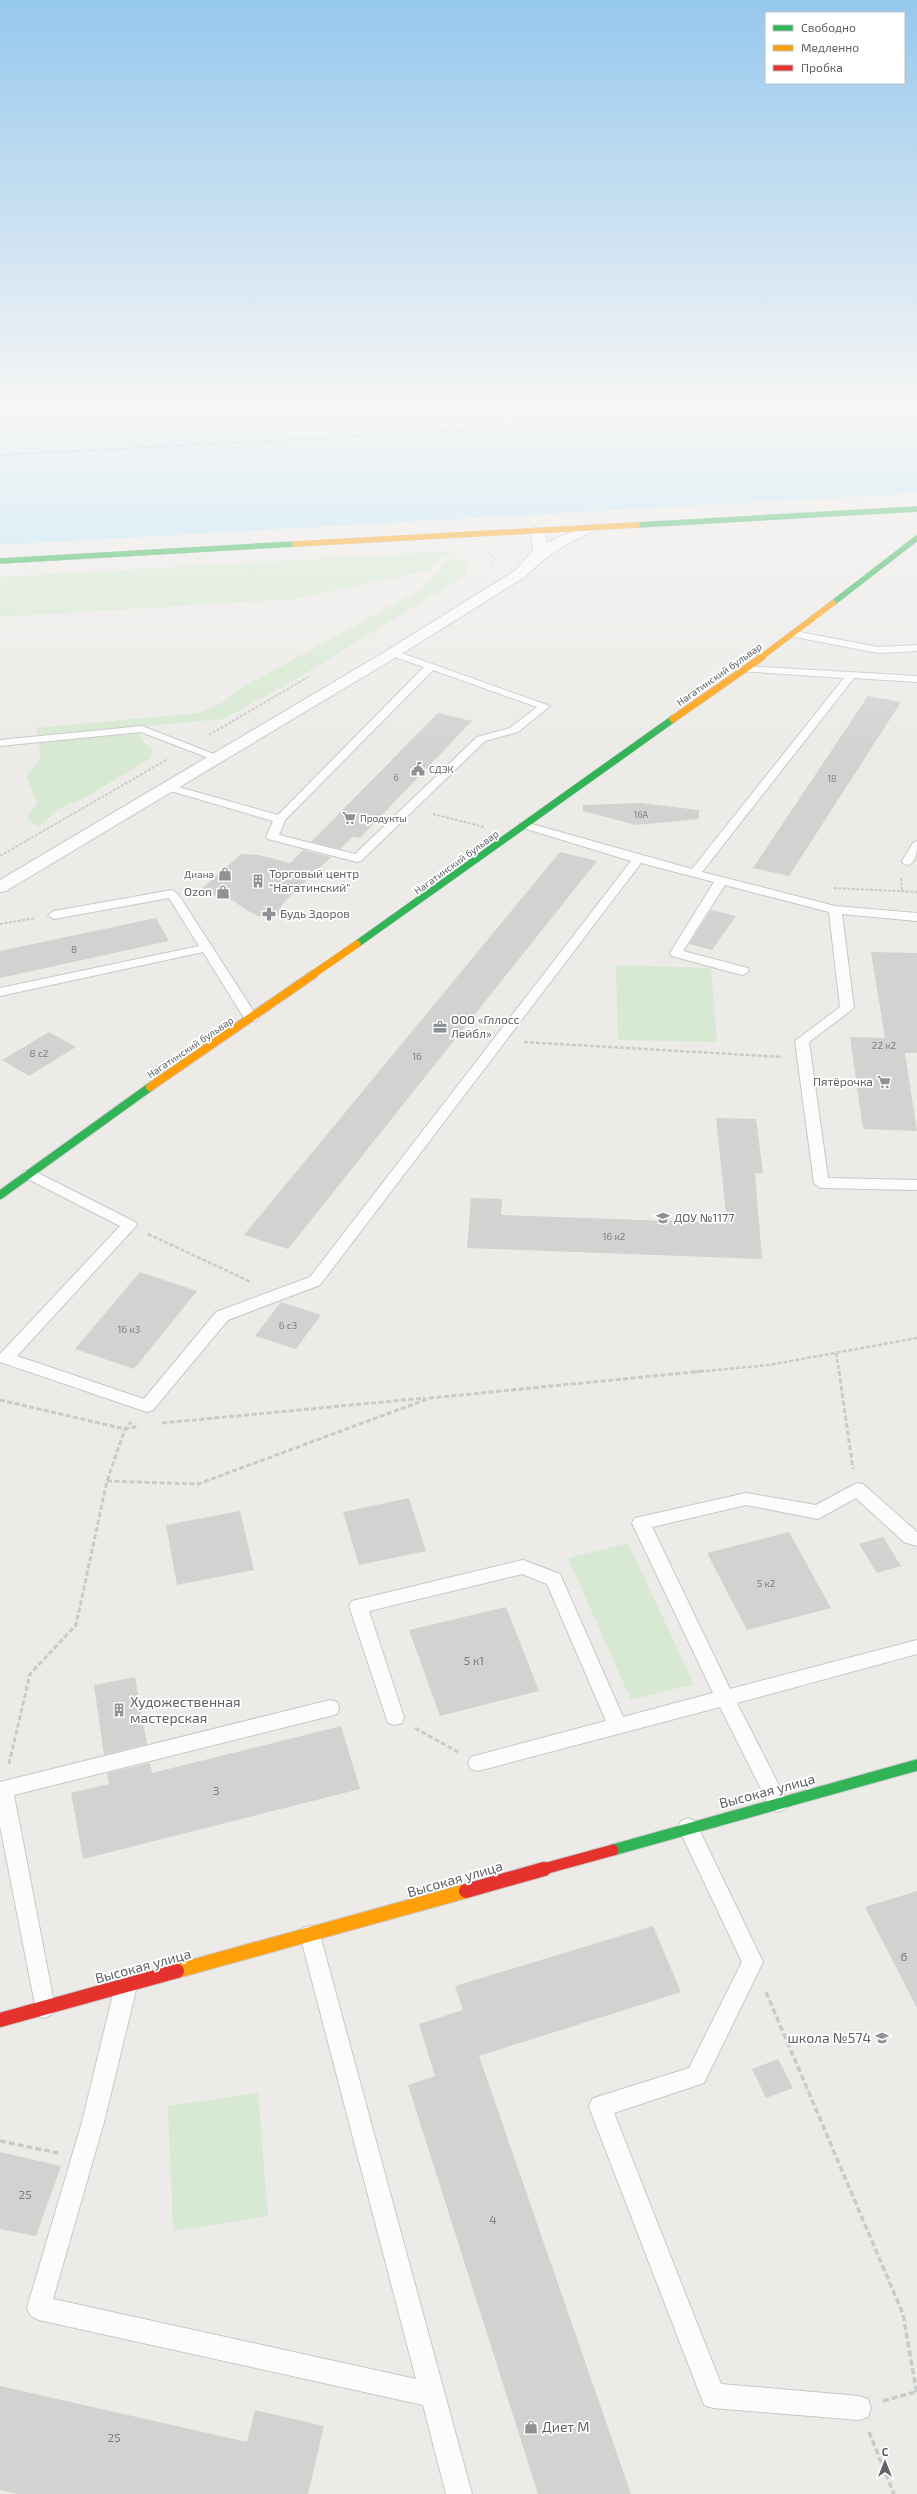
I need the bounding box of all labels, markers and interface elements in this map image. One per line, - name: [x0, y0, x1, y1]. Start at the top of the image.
- legend: [765, 12, 905, 84]
- text: Свободно: [801, 20, 856, 34]
- text: Медленно: [801, 40, 859, 54]
- text: Пробка: [801, 60, 843, 74]
- street label: Нагатинский бульвар: [674, 640, 765, 709]
- public building icon: СДЭК: [410, 761, 426, 777]
- place label: СДЭК: [429, 763, 453, 775]
- house number: 6: [393, 772, 399, 783]
- house number: 18: [827, 773, 837, 784]
- house number: 16А: [634, 809, 649, 820]
- supermarket icon: Продукты: [341, 810, 357, 826]
- place label: Продукты: [360, 812, 407, 825]
- street label: Нагатинский бульвар: [411, 827, 501, 897]
- shop icon: Диана: [217, 866, 233, 882]
- place label: Торговый центр "Нагатинский": [269, 866, 359, 894]
- place label: Диана: [184, 868, 214, 880]
- building icon: Торговый центр "Нагатинский": [250, 873, 266, 889]
- place label: Ozon: [184, 884, 212, 898]
- shop icon: Ozon: [215, 884, 231, 900]
- pharmacy icon: Будь Здоров: [261, 906, 277, 922]
- place label: Будь Здоров: [280, 906, 350, 921]
- house number: 8: [71, 943, 77, 955]
- place label: ООО «Гллосс Лейбл»: [451, 1012, 520, 1040]
- street label: Нагатинский бульвар: [145, 1014, 236, 1081]
- office icon: ООО «Гллосс Лейбл»: [432, 1019, 448, 1035]
- house number: 22 к2: [872, 1039, 897, 1051]
- house number: 8 с2: [30, 1047, 49, 1059]
- house number: 16: [412, 1050, 422, 1062]
- place label: Пятёрочка: [813, 1074, 873, 1088]
- supermarket icon: Пятёрочка: [876, 1074, 892, 1090]
- school or university icon: ДОУ №1177: [655, 1210, 671, 1226]
- place label: ДОУ №1177: [674, 1210, 734, 1224]
- house number: 16 к2: [603, 1230, 626, 1242]
- house number: 6 с3: [279, 1319, 297, 1331]
- house number: 16 к3: [118, 1323, 140, 1335]
- house number: 5 к2: [757, 1577, 776, 1589]
- house number: 5 к1: [464, 1653, 484, 1667]
- place label: Художественная мастерская: [130, 1693, 241, 1726]
- building icon: Художественная мастерская: [111, 1702, 127, 1718]
- street label: Высокая улица: [717, 1770, 817, 1811]
- house number: 3: [213, 1783, 219, 1797]
- street label: Высокая улица: [405, 1857, 505, 1900]
- street label: Высокая улица: [93, 1945, 193, 1986]
- house number: 6: [901, 1949, 908, 1963]
- place label: школа №574: [787, 2029, 871, 2046]
- school or university icon: школа №574: [874, 2030, 890, 2046]
- house number: 25: [18, 2187, 32, 2201]
- house number: 4: [489, 2212, 497, 2226]
- place label: Диет М: [542, 2418, 589, 2435]
- shop icon: Диет М: [523, 2419, 539, 2435]
- house number: 25: [107, 2430, 121, 2444]
- north arrow: [865, 2442, 905, 2482]
- text: С: [882, 2445, 889, 2458]

